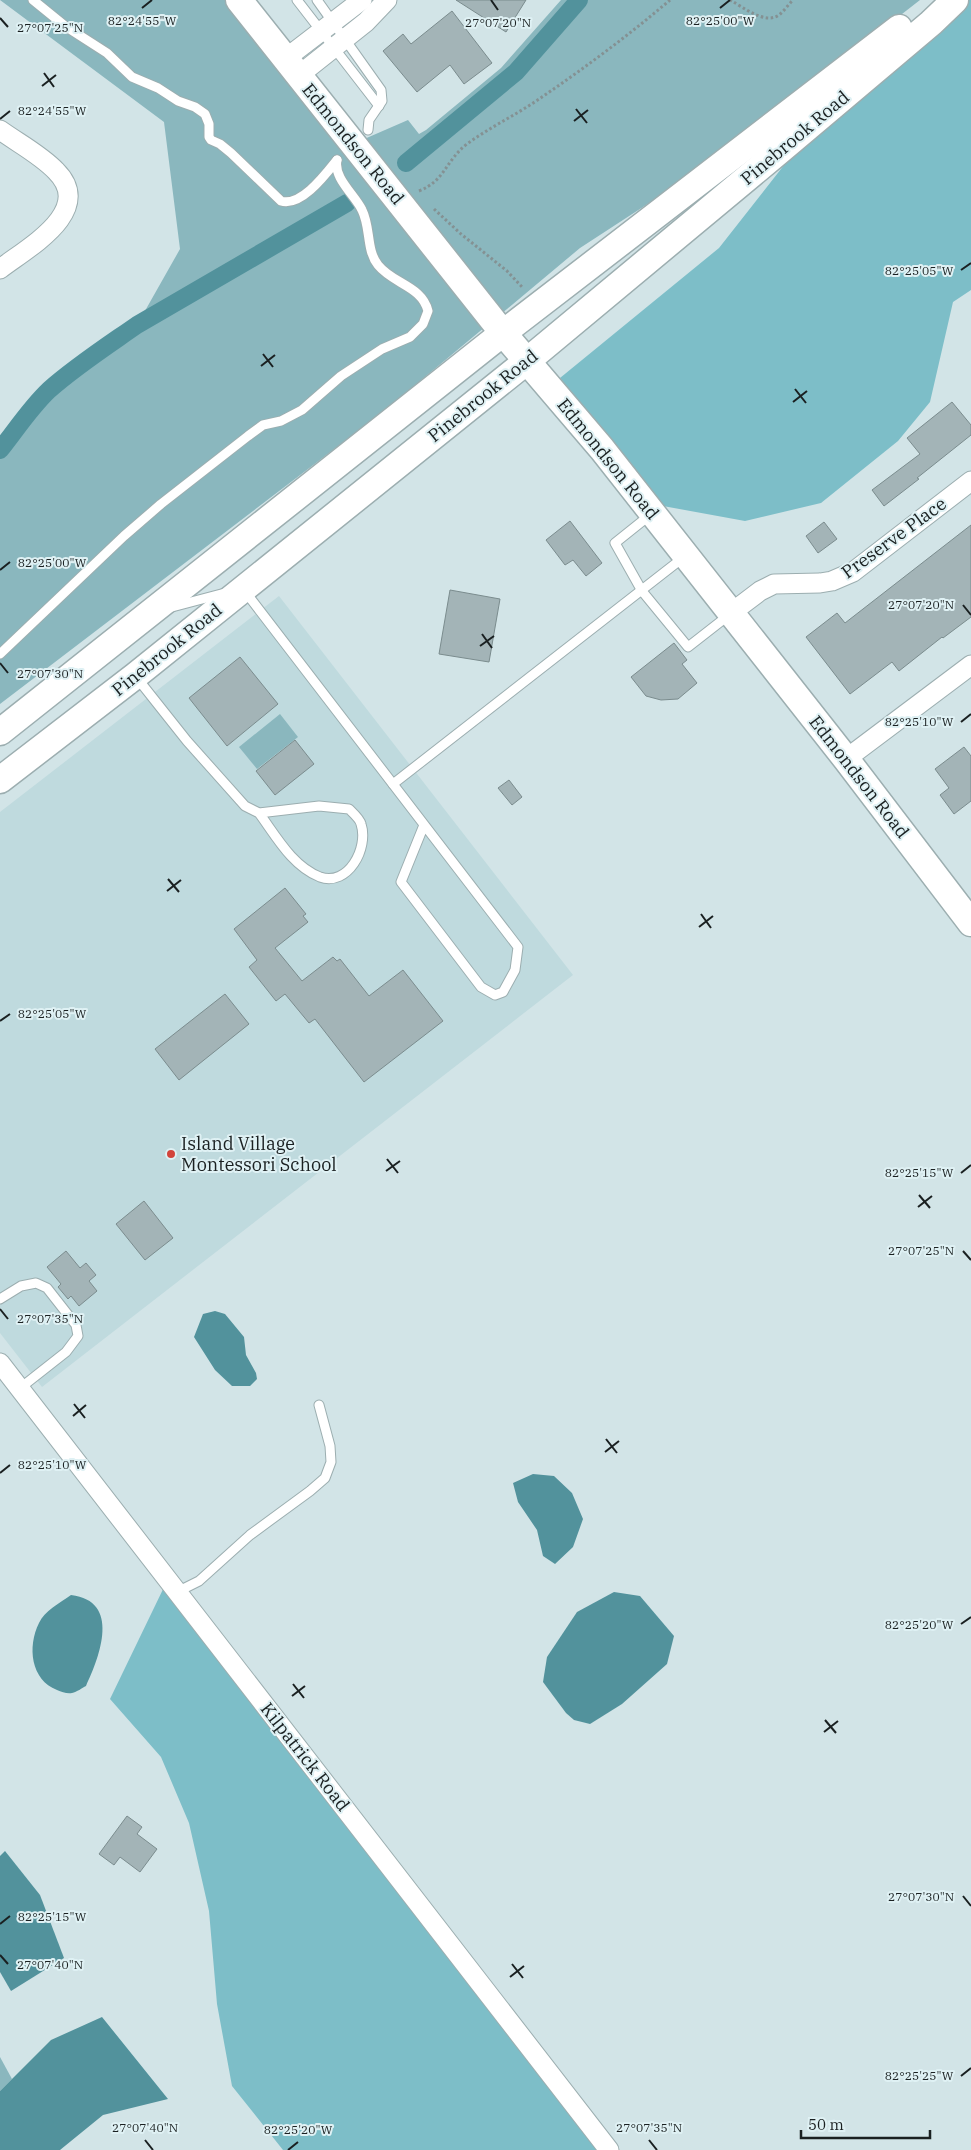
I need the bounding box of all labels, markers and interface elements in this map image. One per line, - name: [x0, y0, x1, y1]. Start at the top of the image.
- text: 82°24'55"W: [108, 13, 177, 28]
- text: 82°25'00"W: [686, 13, 755, 28]
- text: 27°07'20"N: [465, 15, 531, 30]
- text: 27°07'25"N: [17, 20, 83, 35]
- street label: Edmondson Road: [297, 78, 409, 209]
- street label: Pinebrook Road: [736, 85, 854, 190]
- text: 82°24'55"W: [18, 103, 87, 118]
- text: 82°25'05"W: [885, 263, 954, 278]
- street label: Pinebrook Road: [423, 344, 542, 447]
- street label: Edmondson Road: [552, 393, 664, 524]
- street label: Preserve Place: [837, 492, 951, 583]
- text: 82°25'00"W: [18, 555, 87, 570]
- text: 27°07'20"N: [888, 597, 954, 612]
- street label: Pinebrook Road: [107, 598, 226, 701]
- text: 27°07'30"N: [17, 666, 83, 681]
- street label: Edmondson Road: [804, 711, 915, 843]
- text: 82°25'10"W: [885, 714, 954, 729]
- text: 82°25'05"W: [18, 1006, 87, 1021]
- place label: Island Village Montessori School: [181, 1132, 337, 1176]
- marker: Island Village Montessori School: [165, 1148, 177, 1160]
- text: 82°25'15"W: [885, 1165, 954, 1180]
- text: 27°07'25"N: [888, 1243, 954, 1258]
- text: 27°07'35"N: [17, 1311, 83, 1326]
- text: 82°25'10"W: [18, 1457, 87, 1472]
- text: 82°25'20"W: [885, 1617, 954, 1632]
- street label: Kilpatrick Road: [256, 1698, 355, 1816]
- text: 27°07'30"N: [888, 1889, 954, 1904]
- text: 82°25'15"W: [18, 1909, 87, 1924]
- text: 27°07'40"N: [17, 1957, 83, 1972]
- text: 82°25'25"W: [885, 2068, 954, 2083]
- scale bar: [801, 2108, 930, 2140]
- text: 50 m: [808, 2115, 844, 2134]
- text: 27°07'40"N: [112, 2120, 178, 2135]
- text: 27°07'35"N: [616, 2120, 682, 2135]
- text: 82°25'20"W: [264, 2122, 333, 2137]

